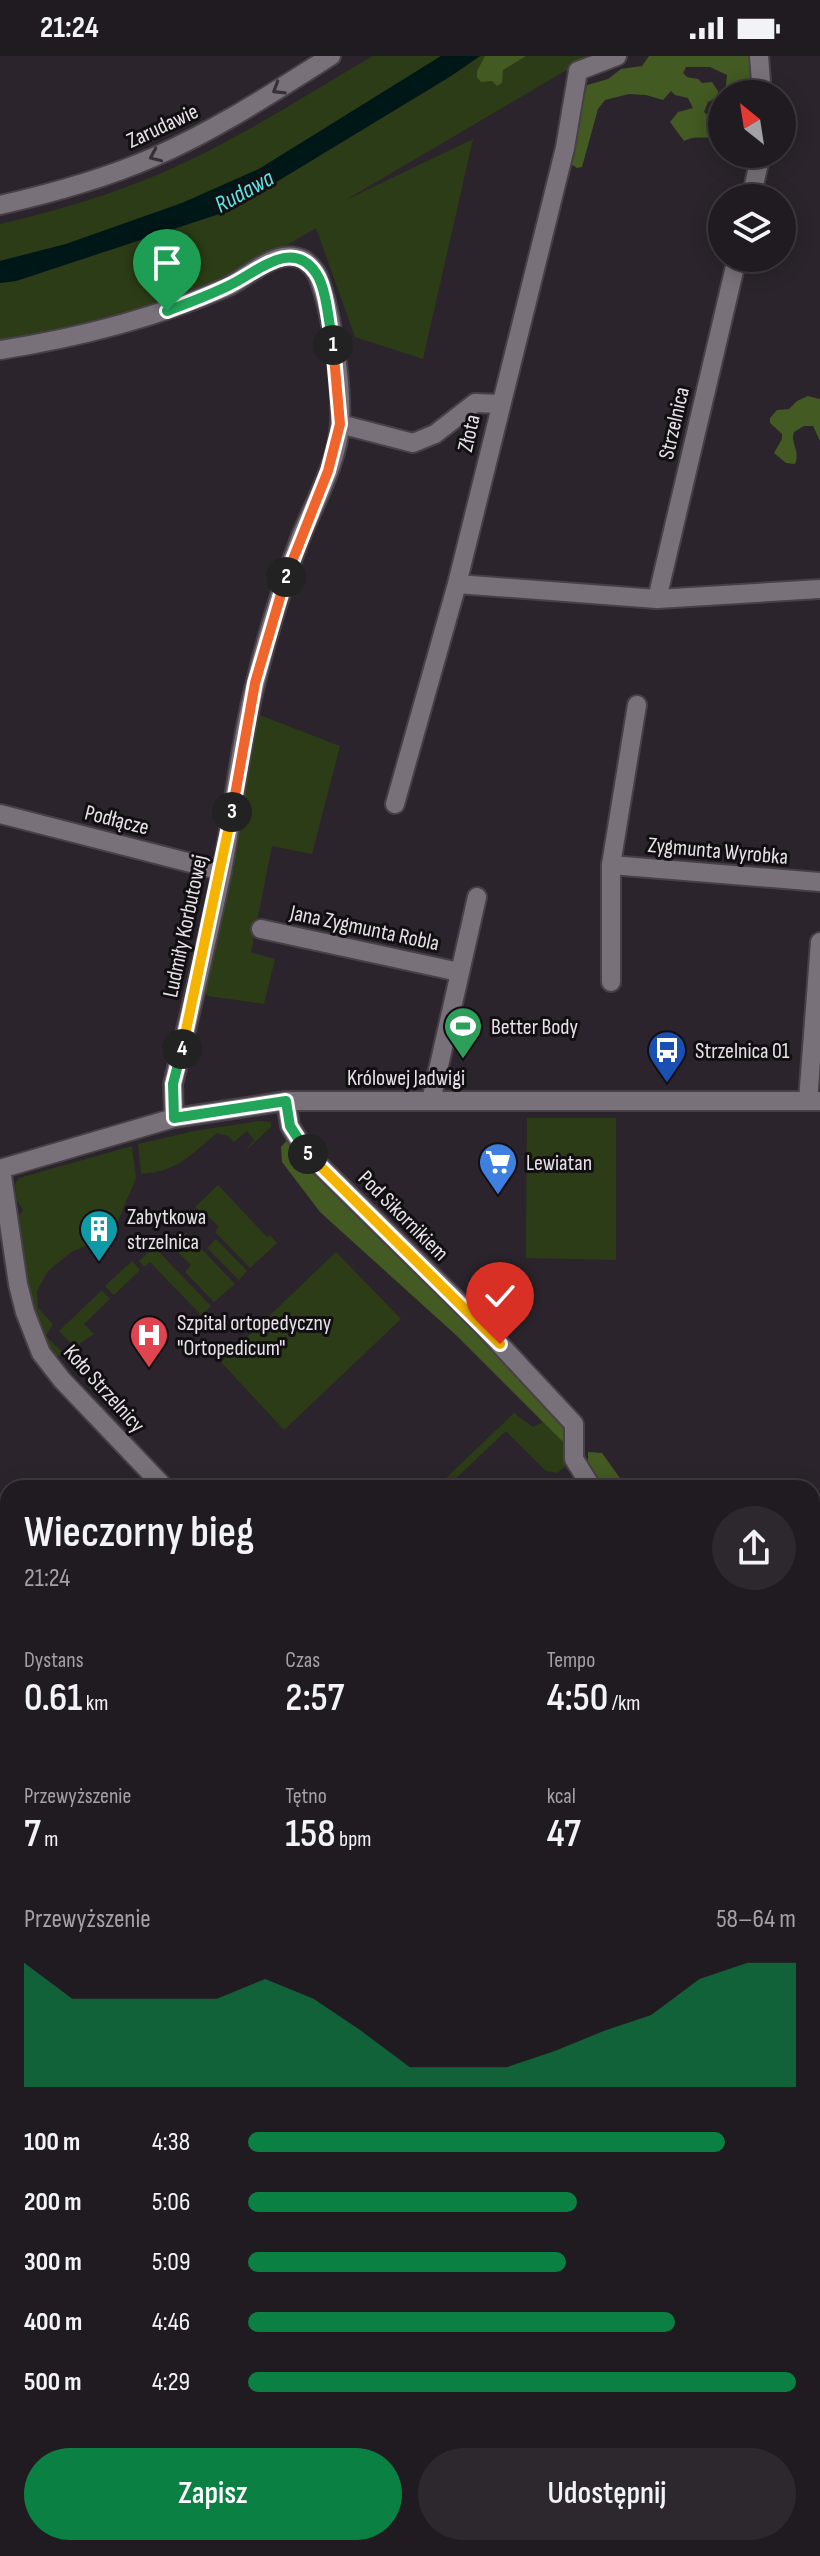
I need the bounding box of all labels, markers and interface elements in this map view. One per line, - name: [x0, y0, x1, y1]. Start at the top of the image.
- text: 21:24: [40, 10, 99, 46]
- one-way arrow: [272, 80, 287, 95]
- north arrow: [708, 80, 796, 168]
- map controls: [708, 80, 796, 272]
- street label: Zarudawie: [123, 98, 203, 155]
- one-way arrow: [148, 147, 163, 163]
- water label: Rudawa: [210, 163, 279, 219]
- button: layers: [708, 184, 796, 272]
- pin: [133, 229, 201, 311]
- icon: arrive: [145, 241, 189, 285]
- pin: 1: [313, 325, 353, 365]
- text: 1: [329, 331, 337, 358]
- street label: Strzelnica: [653, 385, 696, 462]
- street label: Złota: [452, 412, 487, 455]
- pin: 2: [266, 557, 306, 597]
- text: 2: [281, 563, 291, 590]
- pin: 3: [212, 792, 252, 832]
- text: 3: [227, 798, 237, 825]
- street label: Podłącze: [82, 799, 152, 841]
- street label: Zygmunta Wyrobka: [647, 832, 789, 871]
- street label: Ludmiły Korbutowej: [157, 852, 214, 1000]
- street label: Jana Zygmunta Robla: [287, 899, 442, 957]
- sports icon: Better Body: [442, 1005, 484, 1060]
- place label: Better Body: [491, 1014, 579, 1041]
- pin: 4: [162, 1029, 202, 1069]
- bus stop icon: Strzelnica 01: [646, 1029, 688, 1084]
- text: 4: [177, 1035, 187, 1062]
- place label: Strzelnica 01: [695, 1038, 790, 1065]
- street label: Królowej Jadwigi: [347, 1065, 465, 1092]
- pin: 5: [288, 1134, 328, 1174]
- text: 5: [303, 1140, 313, 1167]
- supermarket icon: Lewiatan: [477, 1141, 519, 1196]
- place label: Lewiatan: [526, 1150, 592, 1177]
- street label: Pod Sikornikiem: [352, 1165, 454, 1267]
- place label: Zabytkowa strzelnica: [127, 1204, 206, 1256]
- building icon: Zabytkowa strzelnica: [78, 1208, 120, 1263]
- pin: [466, 1262, 534, 1344]
- icon: check: [478, 1274, 522, 1318]
- place label: Szpital ortopedyczny "Ortopedicum": [177, 1310, 332, 1362]
- hospital icon: Szpital ortopedyczny "Ortopedicum": [128, 1314, 170, 1369]
- street label: Koło Strzelnicy: [57, 1339, 151, 1439]
- text: Wieczorny bieg: [24, 1506, 254, 1559]
- button: share: [712, 1506, 796, 1590]
- text: 21:24: [24, 1563, 70, 1594]
- text: Dystans: [24, 1647, 84, 1674]
- text: Czas: [285, 1647, 320, 1674]
- text: Tempo: [547, 1647, 595, 1674]
- text: 0.61: [24, 1674, 82, 1722]
- text: 2:57: [285, 1674, 344, 1722]
- text: 4:50: [547, 1674, 608, 1722]
- text: km: [82, 1690, 108, 1717]
- text: /km: [608, 1690, 640, 1717]
- text: Przewyższenie: [24, 1783, 131, 1810]
- text: Tętno: [285, 1783, 327, 1810]
- text: kcal: [547, 1783, 576, 1810]
- text: 7: [24, 1810, 41, 1858]
- text: 158: [285, 1810, 336, 1858]
- text: 47: [547, 1810, 581, 1858]
- text: m: [41, 1826, 58, 1853]
- text: bpm: [336, 1826, 371, 1853]
- text: Przewyższenie: [24, 1904, 151, 1935]
- text: 58–64 m: [716, 1904, 796, 1935]
- text: 100 m: [24, 2127, 80, 2158]
- text: 4:38: [152, 2127, 190, 2158]
- text: 200 m: [24, 2187, 81, 2218]
- text: 5:06: [152, 2187, 190, 2218]
- text: 300 m: [24, 2247, 82, 2278]
- text: 5:09: [152, 2247, 190, 2278]
- text: 400 m: [24, 2307, 82, 2338]
- text: 4:46: [152, 2307, 190, 2338]
- text: 500 m: [24, 2367, 81, 2398]
- text: 4:29: [152, 2367, 190, 2398]
- button: Zapisz: [24, 2448, 402, 2540]
- button: Udostępnij: [418, 2448, 796, 2540]

